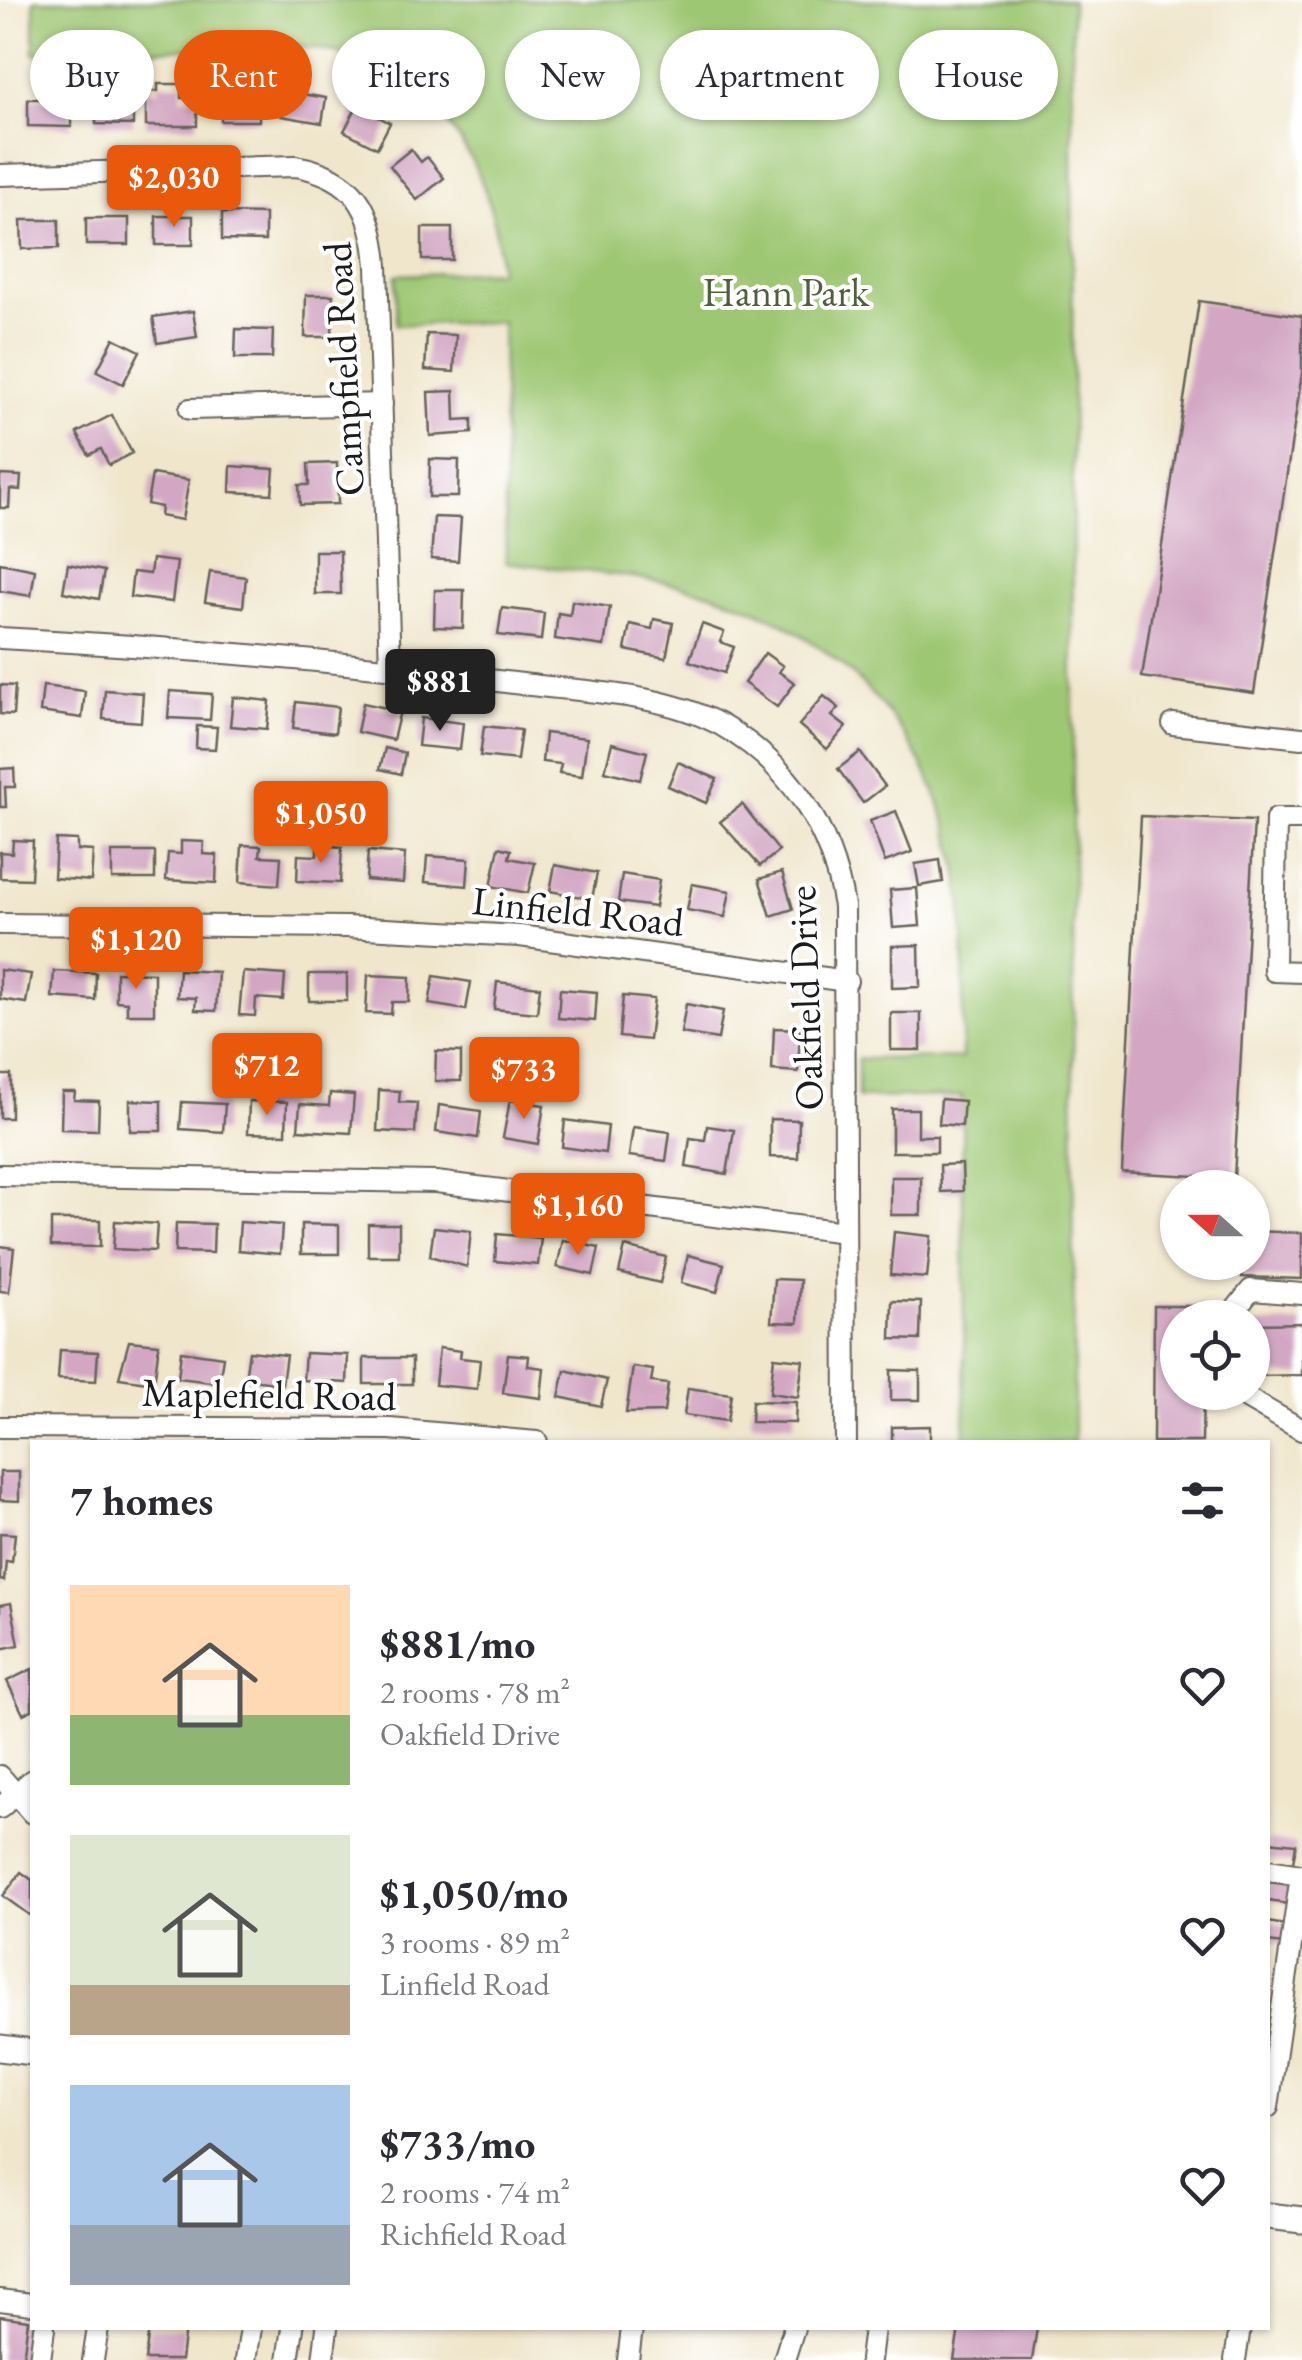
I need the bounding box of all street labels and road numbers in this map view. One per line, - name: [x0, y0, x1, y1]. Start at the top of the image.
- street label: Campfield Road: [310, 240, 376, 497]
- street label: Linfield Road: [470, 874, 687, 948]
- street label: Oakfield Drive: [775, 885, 835, 1111]
- street label: Maplefield Road: [141, 1366, 397, 1422]

